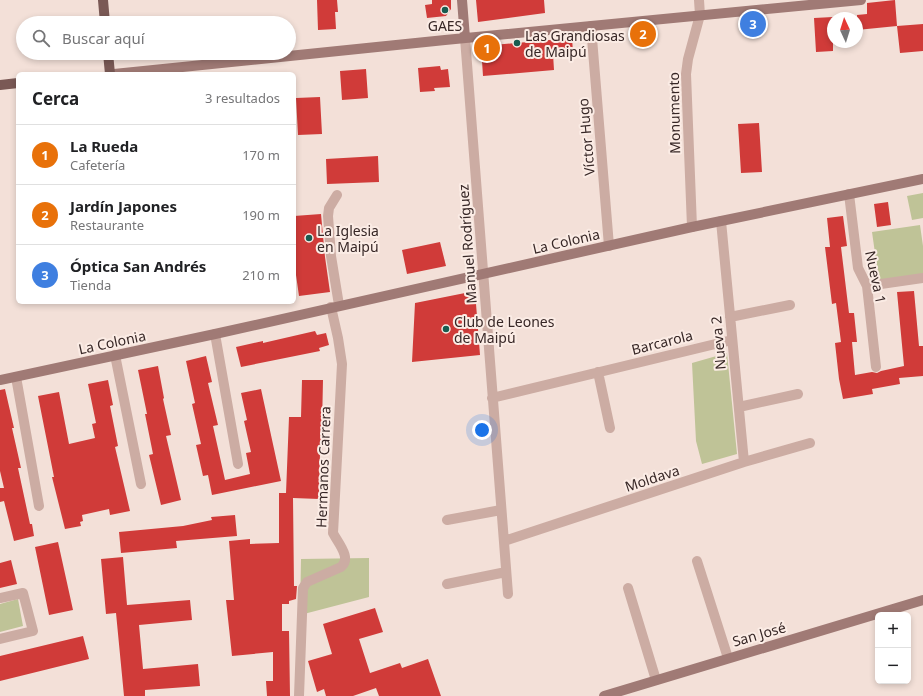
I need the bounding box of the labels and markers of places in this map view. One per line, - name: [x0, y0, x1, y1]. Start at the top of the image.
- marker: GAES: [440, 5, 450, 15]
- pin: 3: [740, 9, 766, 39]
- place label: GAES: [428, 16, 463, 35]
- pin: 2: [630, 19, 656, 49]
- place label: Las Grandiosas de Maipú: [525, 26, 625, 61]
- pin: 1: [474, 33, 500, 63]
- marker: Las Grandiosas de Maipú: [512, 38, 522, 48]
- place label: La Iglesia en Maipú: [317, 221, 379, 256]
- marker: La Iglesia en Maipú: [304, 233, 314, 243]
- place label: Club de Leones de Maipú: [454, 312, 555, 347]
- marker: Club de Leones de Maipú: [441, 324, 451, 334]

